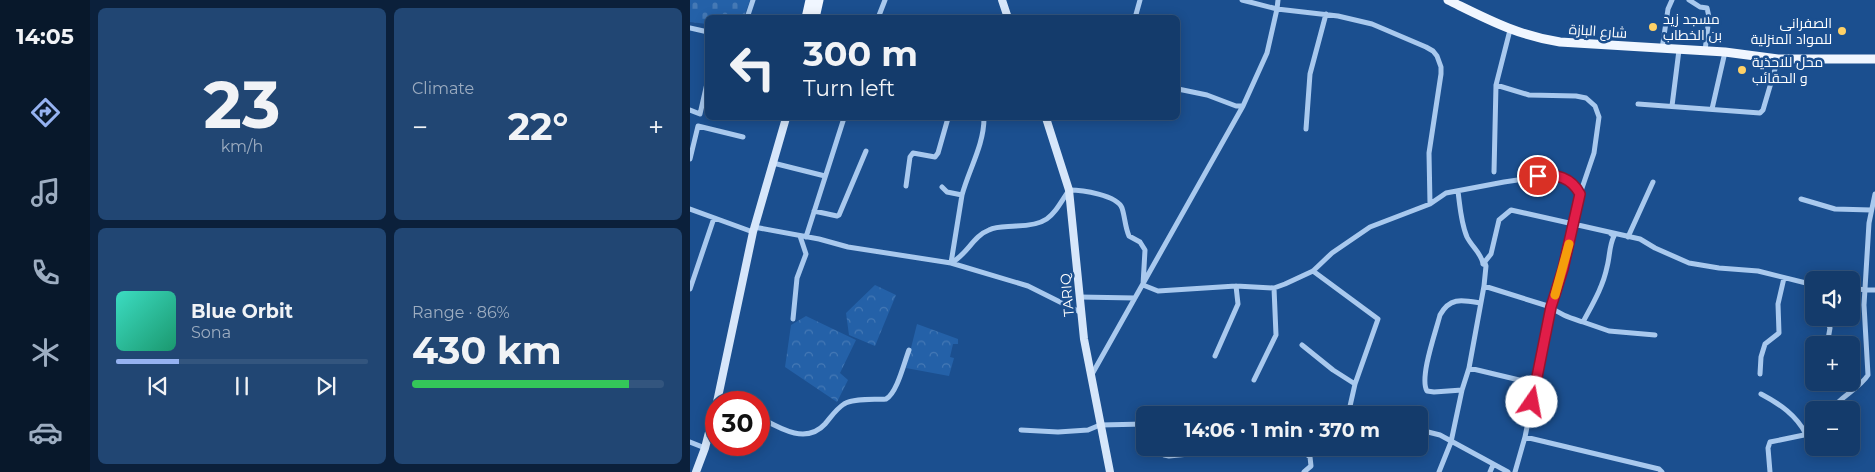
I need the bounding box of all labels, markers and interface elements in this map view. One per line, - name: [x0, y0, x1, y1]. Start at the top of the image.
- place label: مسجد زيد بن الخطاب: [1663, 10, 1722, 44]
- place label: الصفراني للمواد المنزلية: [1751, 14, 1832, 48]
- street label: شارع البازة: [1568, 20, 1628, 42]
- marker: مسجد زيد بن الخطاب: [1647, 21, 1659, 33]
- text: 14:05: [16, 23, 74, 50]
- marker: الصفراني للمواد المنزلية: [1836, 25, 1848, 37]
- text: 300 m: [803, 32, 918, 75]
- icon: left: [720, 35, 785, 100]
- place label: محل للاحذية و الحقائب: [1752, 53, 1823, 87]
- marker: محل للاحذية و الحقائب: [1736, 64, 1748, 76]
- text: 23: [204, 65, 280, 144]
- text: Turn left: [803, 75, 895, 102]
- text: Climate: [412, 79, 474, 98]
- icon: directions: [28, 95, 63, 130]
- text: 22°: [508, 103, 568, 150]
- text: −: [412, 110, 428, 144]
- text: +: [648, 110, 664, 144]
- text: km/h: [221, 137, 263, 156]
- pin: [1517, 155, 1559, 197]
- icon: arrive: [1524, 162, 1552, 190]
- icon: music: [28, 175, 63, 210]
- icon: phone: [28, 255, 63, 290]
- map controls: [1805, 271, 1860, 456]
- button: sound: [1805, 271, 1860, 326]
- street label: TARIQ: [1056, 272, 1078, 318]
- text: Blue Orbit: [191, 300, 293, 323]
- text: Range · 86%: [412, 303, 510, 322]
- text: Sona: [191, 323, 231, 342]
- text: 430 km: [412, 327, 562, 374]
- icon: climate: [28, 335, 63, 370]
- button: +: [1805, 336, 1860, 391]
- icon: previous: [144, 372, 172, 400]
- icon: pause: [228, 372, 256, 400]
- icon: next: [312, 372, 340, 400]
- position arrow: [1505, 375, 1557, 427]
- speed limit sign: 30: [705, 391, 770, 456]
- button: −: [1805, 401, 1860, 456]
- icon: car: [28, 415, 63, 450]
- text: 14:06 · 1 min · 370 m: [1184, 419, 1380, 442]

